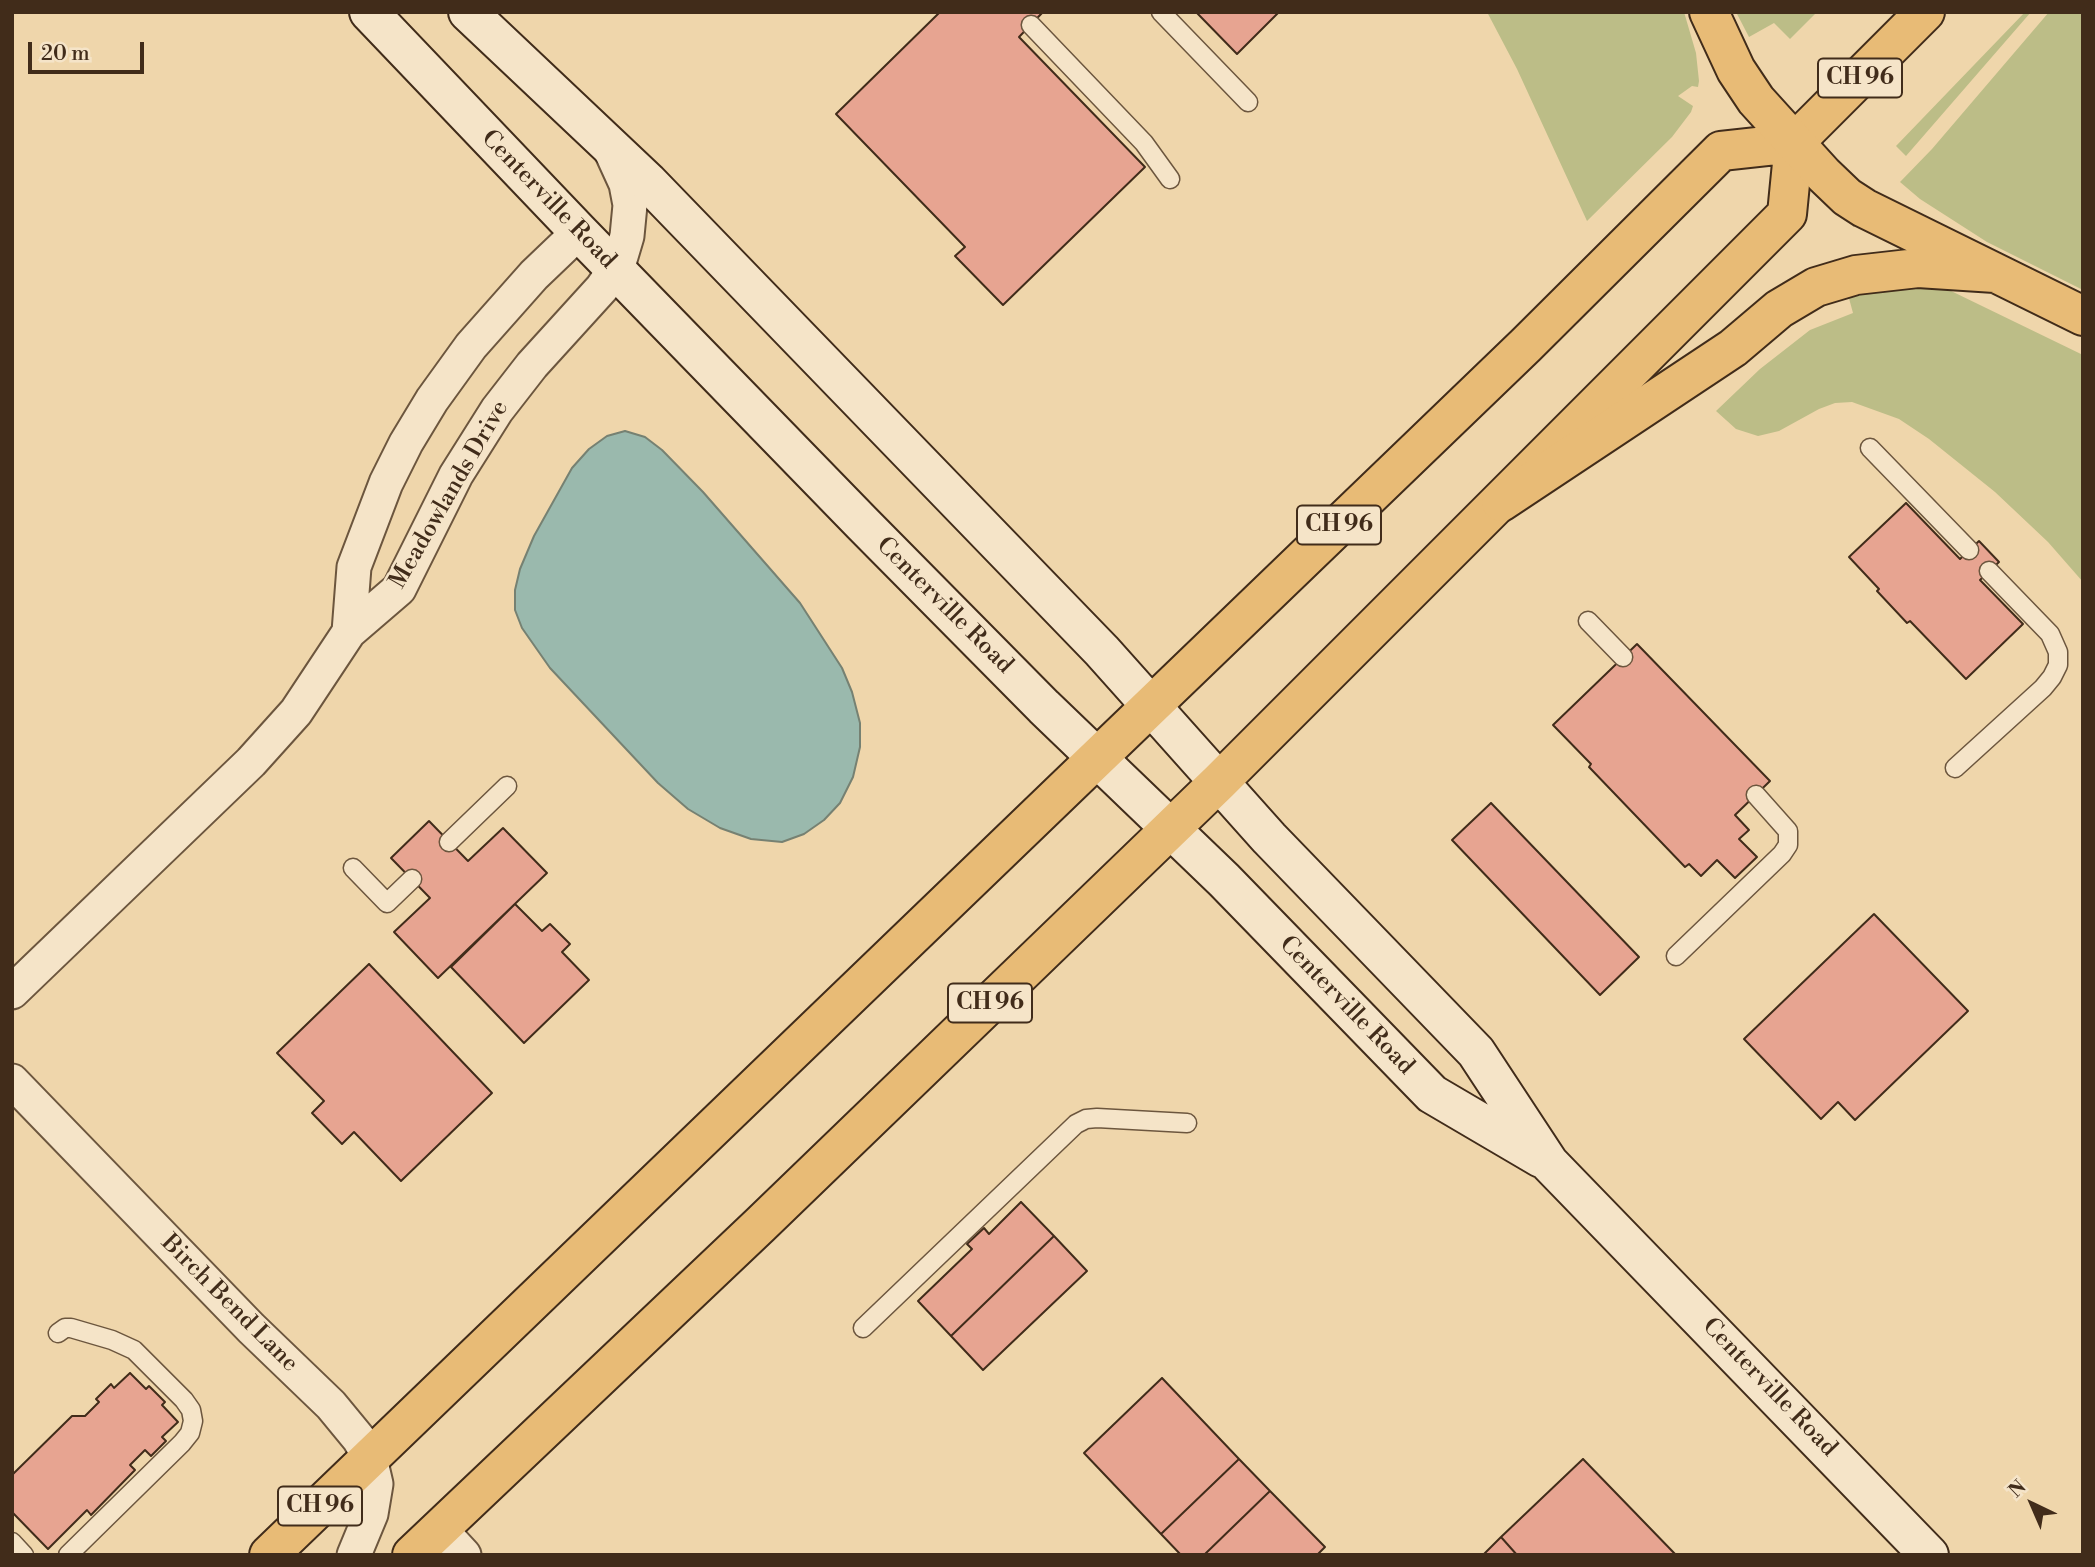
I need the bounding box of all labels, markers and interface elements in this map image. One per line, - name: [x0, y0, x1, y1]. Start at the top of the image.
- scale bar: [32, 28, 147, 72]
- text: 20 m: [41, 41, 90, 67]
- road number: CH 96: [1818, 58, 1902, 97]
- street label: Centerville Road: [475, 125, 621, 275]
- street label: Meadowlands Drive: [384, 396, 516, 594]
- road number: CH 96: [1297, 505, 1381, 544]
- street label: Centerville Road: [870, 532, 1018, 680]
- street label: Centerville Road: [1273, 931, 1419, 1081]
- road number: CH 96: [948, 984, 1032, 1022]
- street label: Birch Bend Lane: [154, 1229, 304, 1379]
- street label: Centerville Road: [1696, 1313, 1842, 1463]
- north arrow: [1997, 1469, 2067, 1539]
- text: N: [2004, 1475, 2031, 1503]
- road number: CH 96: [278, 1486, 362, 1526]

